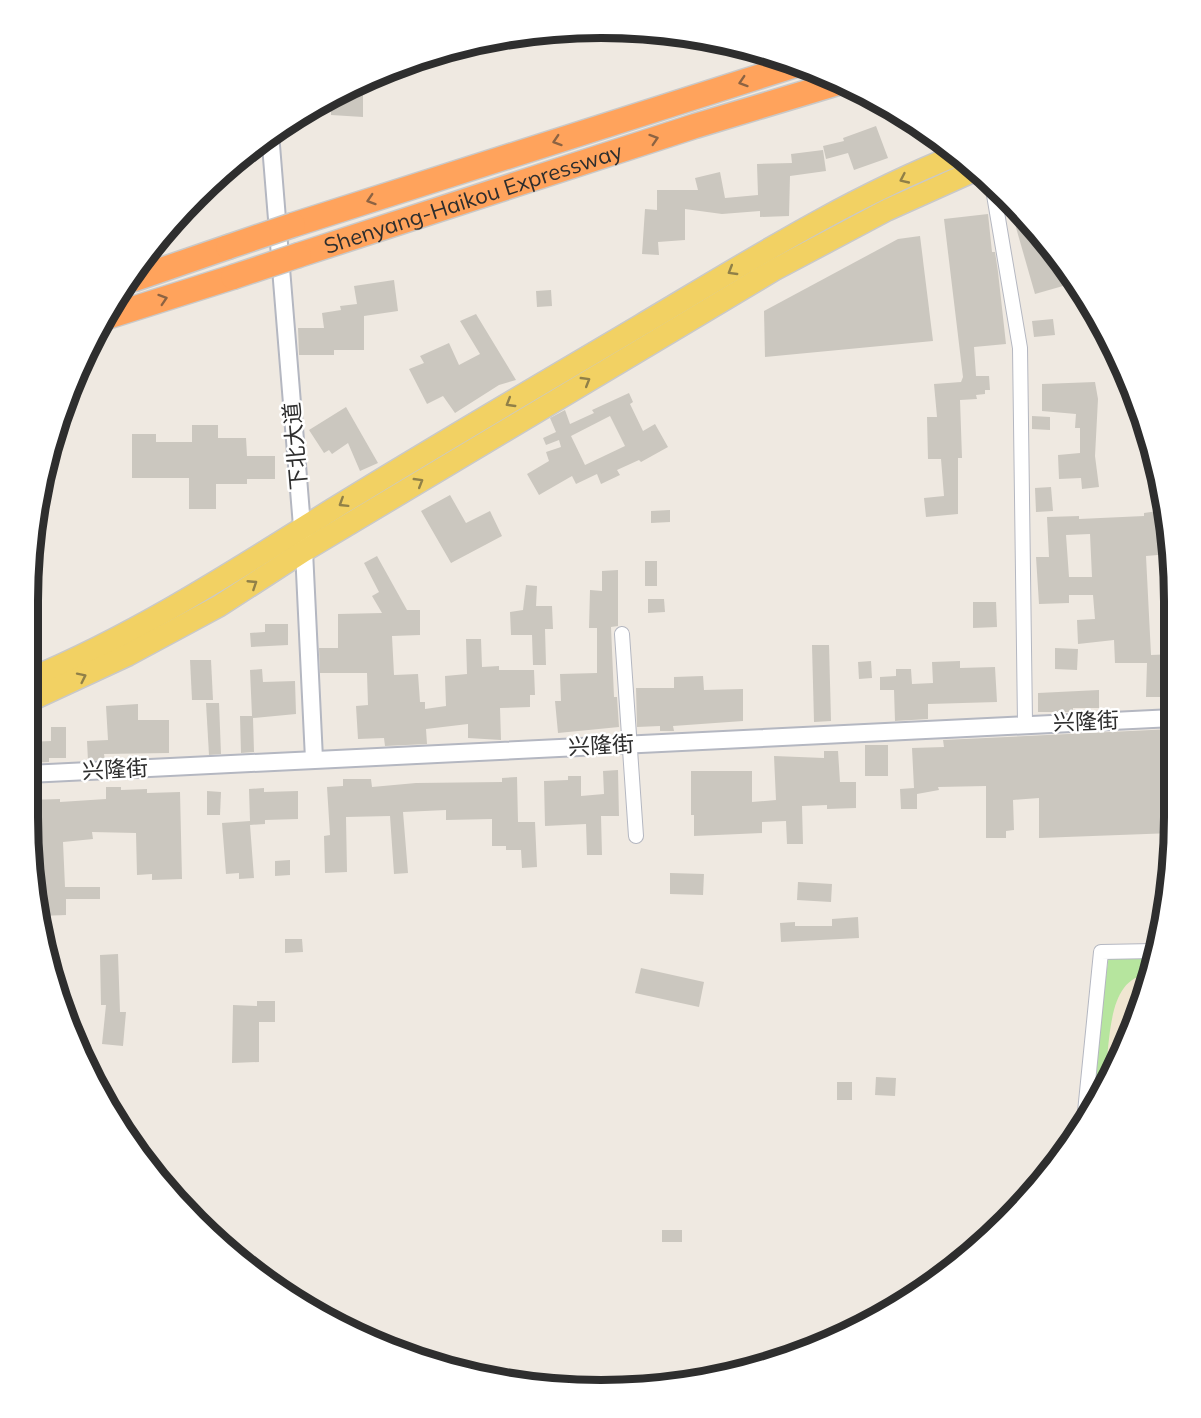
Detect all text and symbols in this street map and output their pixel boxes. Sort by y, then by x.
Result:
one-way arrow [738,75,749,87]
one-way arrow [552,134,563,146]
one-way arrow [648,134,659,147]
street label: Shenyang-Haikou Expressway [320,137,626,260]
one-way arrow [899,171,910,183]
one-way arrow [366,193,377,205]
one-way arrow [728,263,738,275]
one-way arrow [157,294,168,307]
one-way arrow [580,377,590,389]
one-way arrow [506,395,516,407]
street label: 下北大道 [277,401,313,491]
one-way arrow [413,477,423,489]
one-way arrow [339,496,349,508]
one-way arrow [247,579,257,591]
one-way arrow [76,673,87,685]
street label: 兴隆街 [1053,706,1119,736]
street label: 兴隆街 [567,729,635,761]
street label: 兴隆街 [81,753,149,785]

